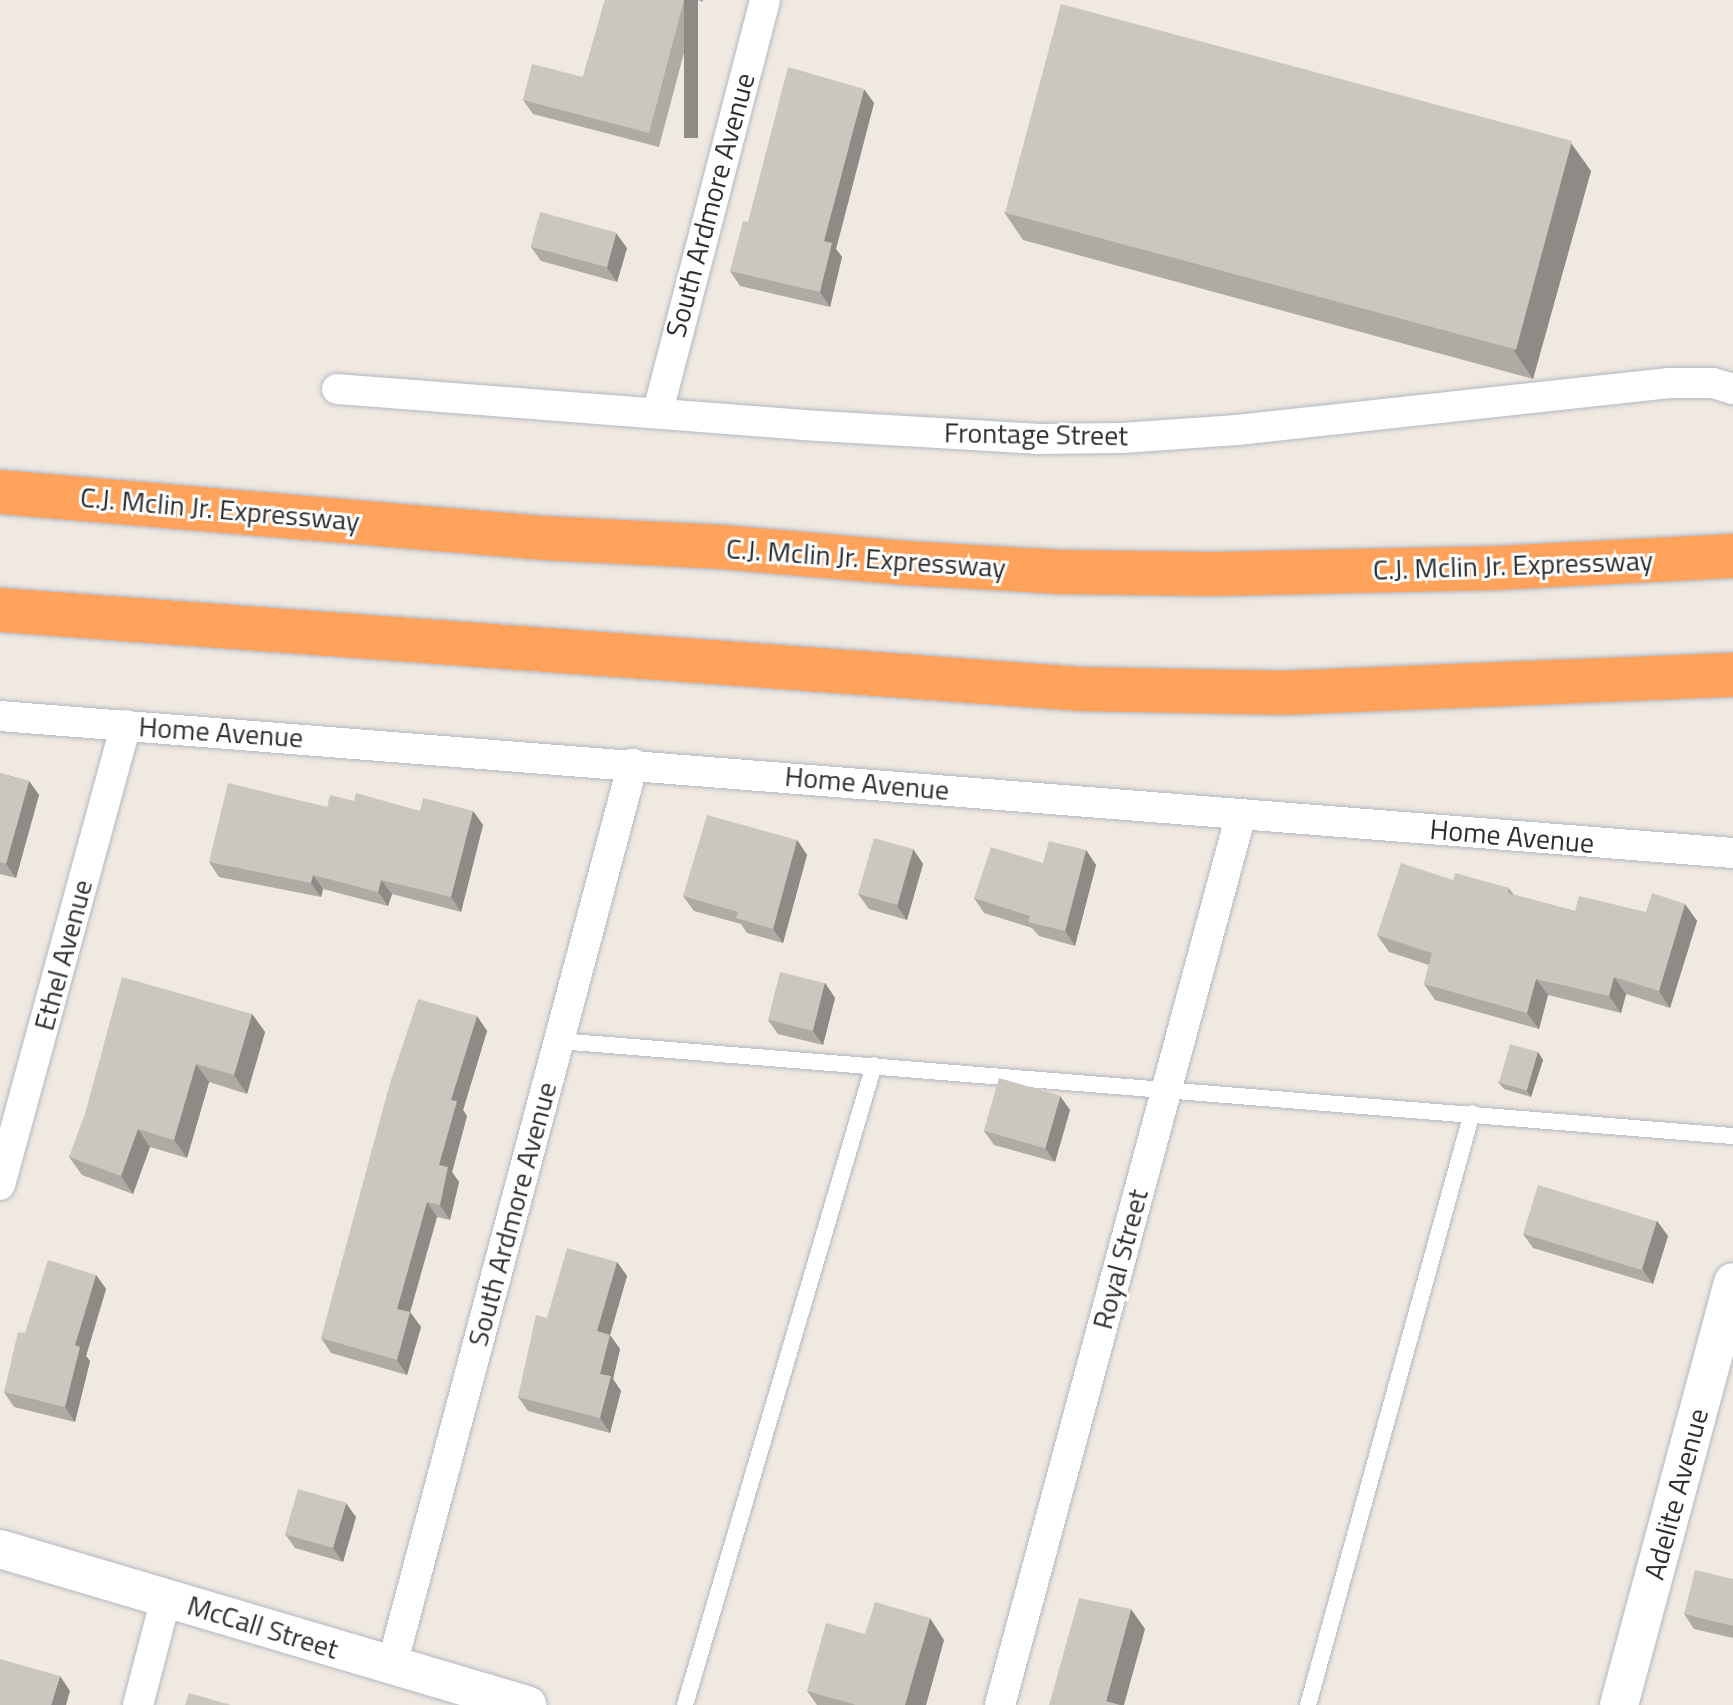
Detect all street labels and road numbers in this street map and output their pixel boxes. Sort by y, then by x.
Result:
street label: South Ardmore Avenue [659,69,761,341]
street label: Frontage Street [944,416,1128,452]
street label: C.J. Mclin Jr. Expressway [79,480,361,538]
street label: C.J. Mclin Jr. Expressway [725,531,1007,585]
street label: C.J. Mclin Jr. Expressway [1372,543,1654,587]
street label: Home Avenue [138,709,304,755]
street label: Home Avenue [783,759,951,807]
street label: Home Avenue [1428,812,1596,860]
street label: Ethel Avenue [27,876,99,1034]
street label: South Ardmore Avenue [461,1078,563,1350]
street label: Royal Street [1085,1185,1155,1333]
street label: Adelite Avenue [1637,1405,1715,1583]
street label: McCall Street [183,1588,343,1666]

